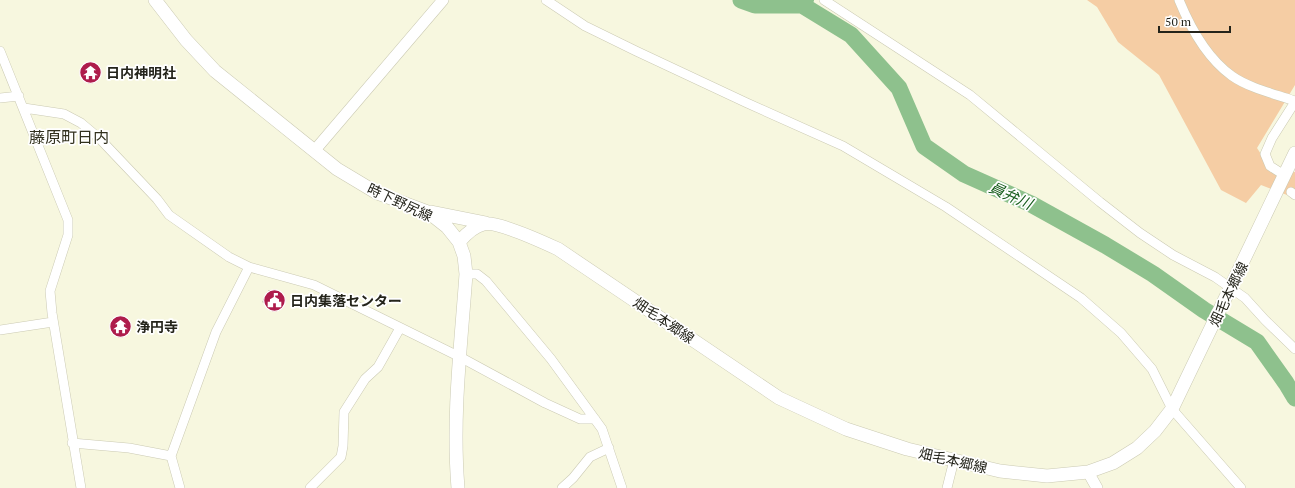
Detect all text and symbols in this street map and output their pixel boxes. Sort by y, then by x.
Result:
scale bar [1159,8,1230,34]
text: 50 m [1165,14,1192,29]
temple icon: 日内神明社 [77,59,103,85]
place label: 日内神明社 [106,63,176,82]
district label: 藤原町日内 [29,126,109,148]
water label: 員弁川 [986,177,1037,214]
street label: 時下野尻線 [364,179,436,225]
street label: 畑毛本郷線 [1204,258,1252,330]
public building icon: 日内集落センター [261,287,287,313]
place label: 日内集落センター [290,291,402,310]
street label: 畑毛本郷線 [630,293,698,347]
temple icon: 浄円寺 [108,313,134,339]
place label: 浄円寺 [136,317,178,336]
street label: 畑毛本郷線 [917,443,989,477]

